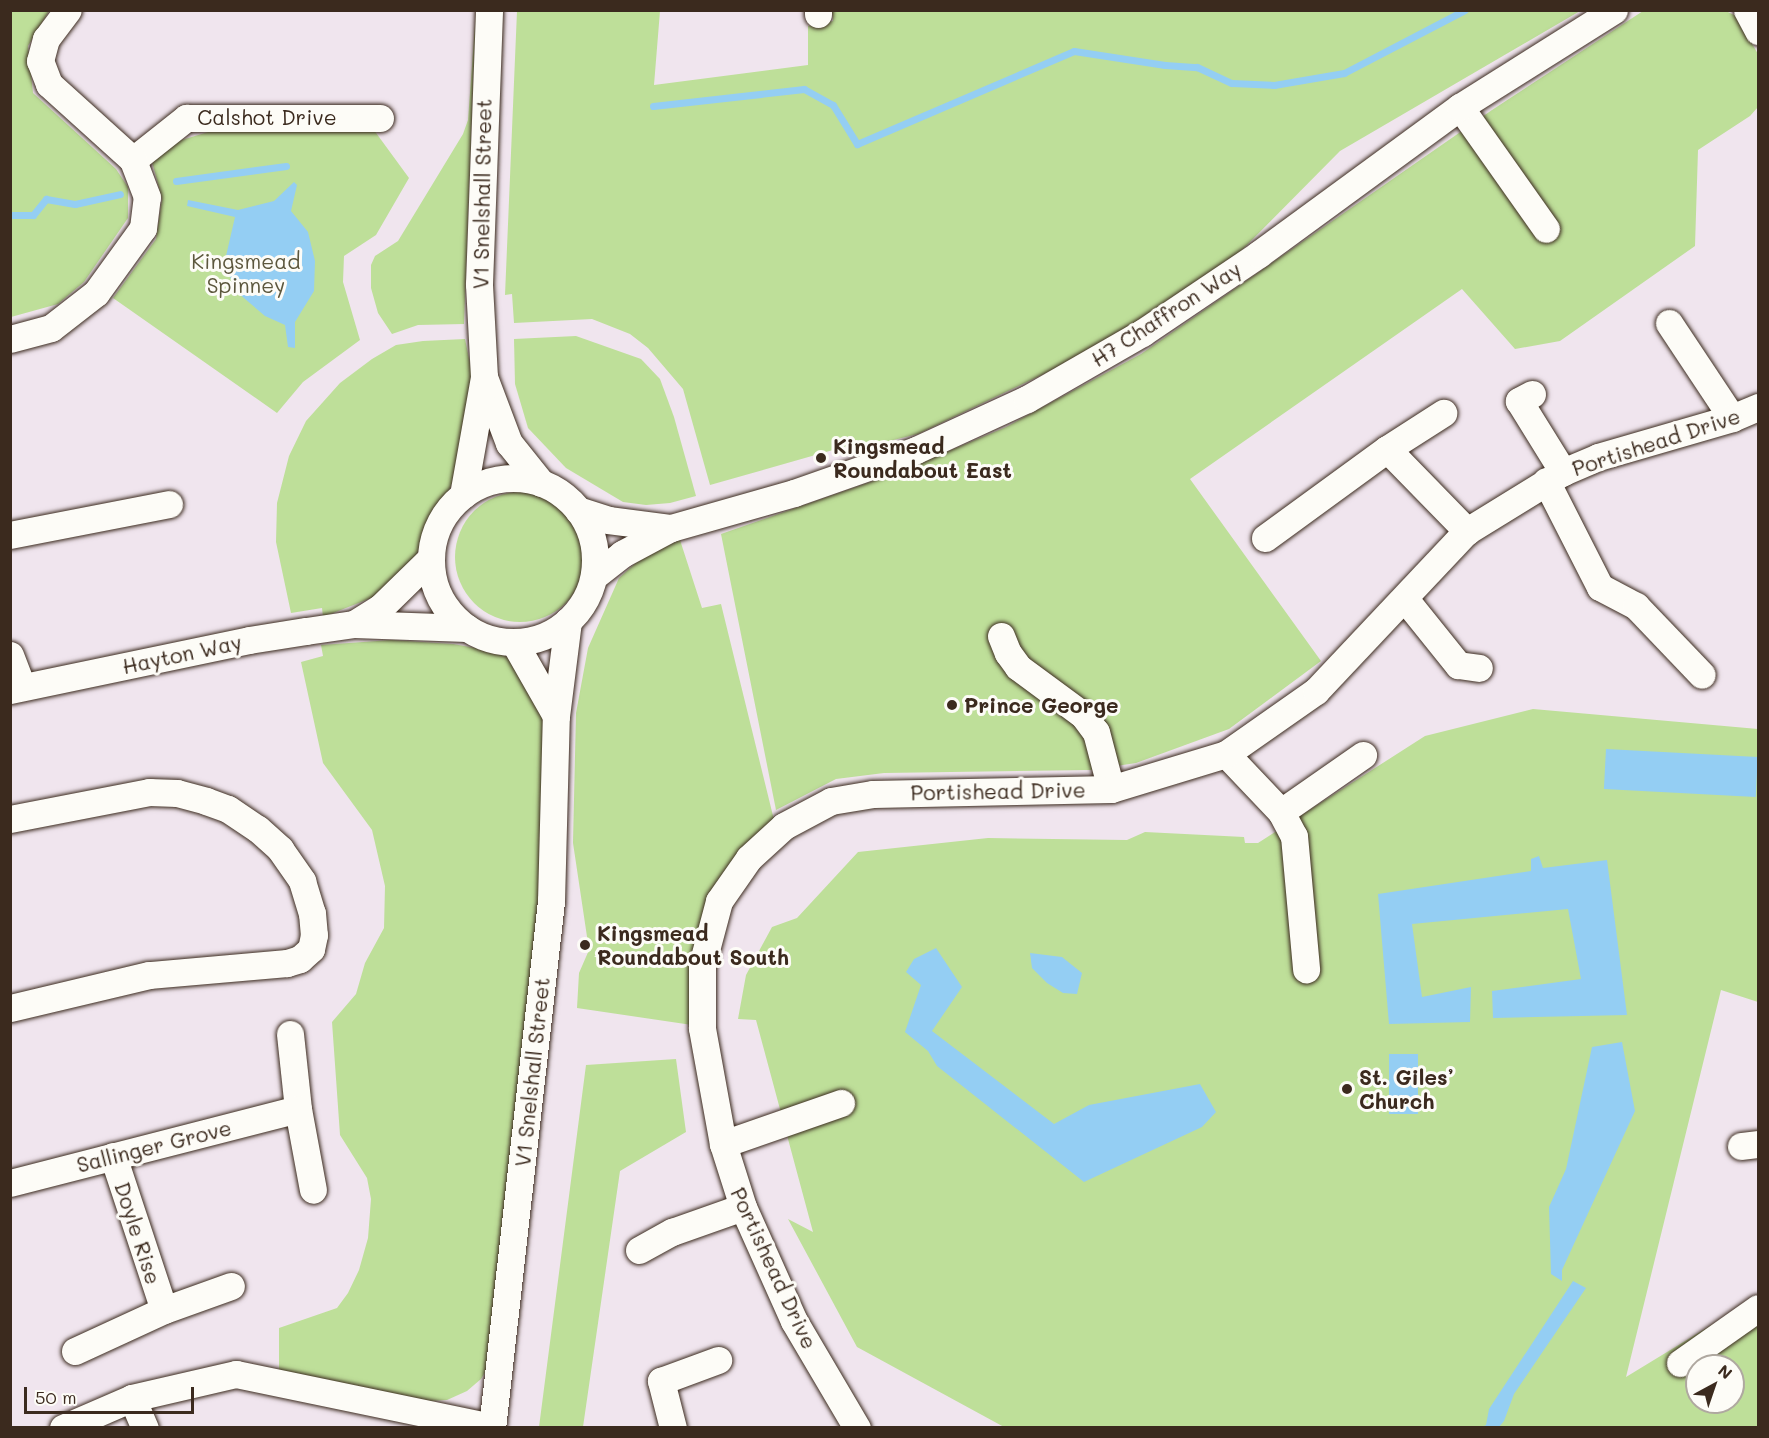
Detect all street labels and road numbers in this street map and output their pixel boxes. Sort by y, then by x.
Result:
street label: V1 Snelshall Street [468,99,496,289]
street label: Calshot Drive [197,104,337,130]
street label: H7 Chaffron Way [1086,256,1246,372]
street label: Portishead Drive [1569,403,1743,481]
street label: Hayton Way [120,629,244,679]
street label: Portishead Drive [910,777,1086,805]
street label: V1 Snelshall Street [510,976,554,1168]
street label: Sallinger Grove [74,1115,234,1177]
street label: Doyle Rise [110,1179,166,1287]
street label: Portishead Drive [726,1183,822,1353]

